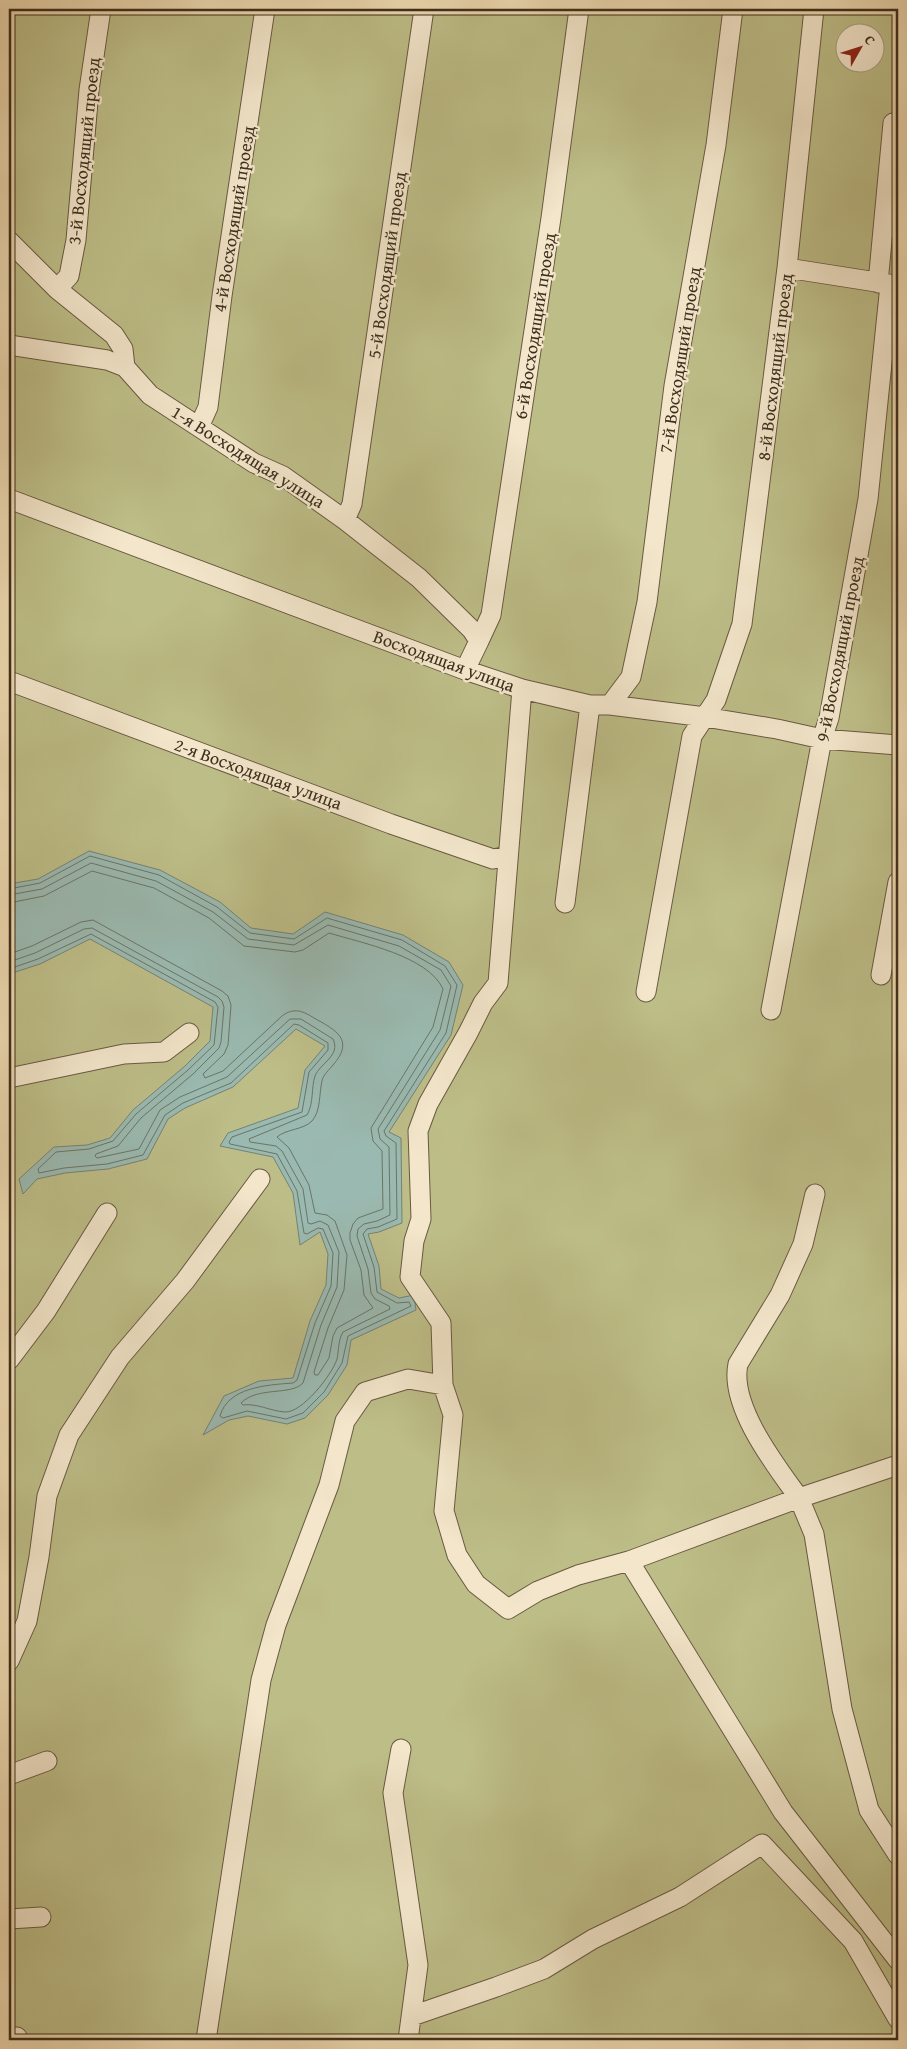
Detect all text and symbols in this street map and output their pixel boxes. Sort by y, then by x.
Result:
north arrow [834,22,884,72]
text: С [860,30,880,49]
street label: 3-й Восходящий проезд [60,56,107,246]
street label: 4-й Восходящий проезд [205,124,262,314]
street label: 5-й Восходящий проезд [360,170,413,360]
street label: 6-й Восходящий проезд [506,231,563,421]
street label: 7-й Восходящий проезд [651,265,708,455]
street label: 8-й Восходящий проезд [750,272,799,462]
street label: 1-я Восходящая улица [166,398,331,515]
street label: 9-й Восходящий проезд [808,554,871,744]
street label: Восходящая улица [370,622,519,699]
street label: 2-я Восходящая улица [171,731,346,817]

